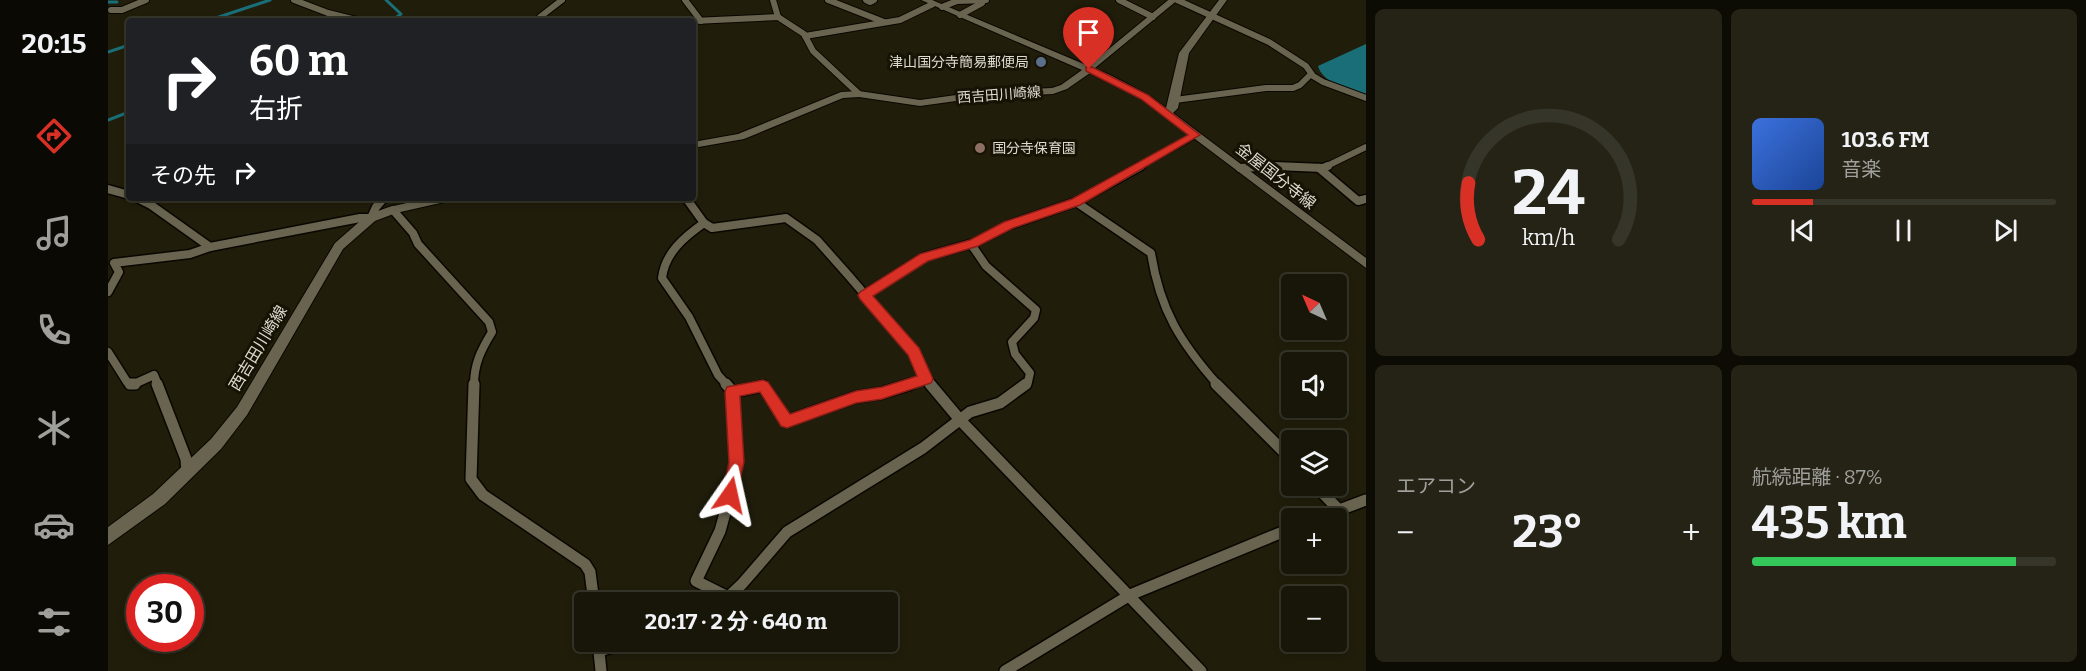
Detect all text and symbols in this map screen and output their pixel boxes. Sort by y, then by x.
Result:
pin [1063,7,1114,69]
icon: arrive [1072,16,1105,49]
text: 20:15 [21,28,87,60]
text: 60 m [249,36,348,86]
icon: right [150,42,228,120]
place label: 津山国分寺簡易郵便局 [889,54,1029,71]
marker: 津山国分寺簡易郵便局 [1034,55,1048,69]
street label: 西吉田川崎線 [957,84,1041,106]
text: 右折 [249,93,303,125]
icon: directions [33,115,75,157]
text: 103.6 FM [1842,126,1930,153]
street label: 金屋国分寺線 [1232,139,1320,213]
place label: 国分寺保育園 [992,140,1076,157]
marker: 国分寺保育園 [973,141,987,155]
icon: right [228,156,261,189]
text: 24 [1512,156,1585,231]
text: 音楽 [1842,157,1882,181]
text: その先 [150,162,216,189]
icon: music [33,212,75,254]
icon: previous [1786,214,1819,247]
icon: pause [1887,214,1920,247]
icon: next [1989,214,2022,247]
text: km/h [1522,225,1575,251]
north arrow [1281,274,1347,340]
map controls [1281,274,1347,652]
street label: 西吉田川崎線 [225,302,291,394]
icon: phone [33,309,75,351]
button: sound [1281,352,1347,418]
icon: climate [33,407,75,449]
button: layers [1281,430,1347,496]
position arrow [698,463,762,527]
text: 航続距離 · 87% [1752,465,1883,489]
text: エアコン [1396,474,1476,498]
text: 435 km [1752,496,1907,550]
icon: car [33,504,75,546]
text: 23° [1512,505,1583,559]
button: + [1281,508,1347,574]
text: − [1396,513,1414,553]
text: + [1682,513,1700,553]
speed limit sign: 30 [126,574,204,652]
button: − [1281,586,1347,652]
icon: filters [33,601,75,643]
text: 20:17 · 2 分 · 640 m [645,608,827,635]

